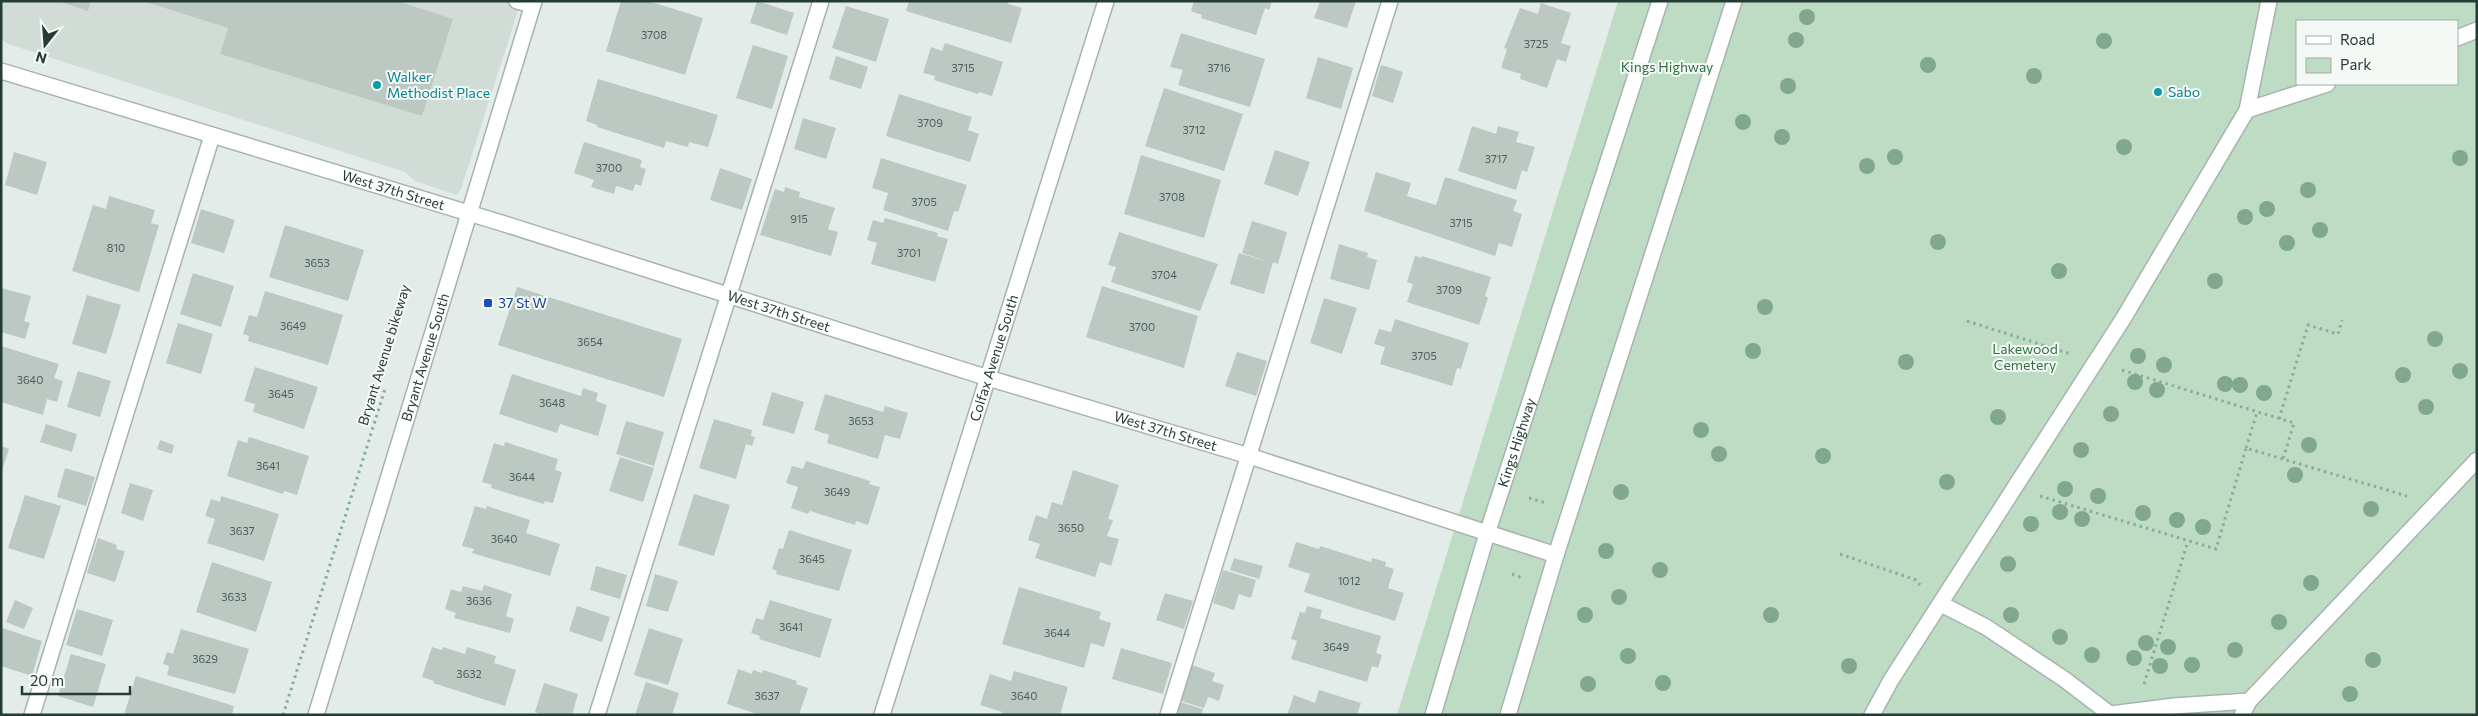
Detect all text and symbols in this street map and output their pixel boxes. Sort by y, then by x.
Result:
north arrow [20,20,70,70]
legend [2296,20,2458,85]
house number: 3708 [641,28,667,41]
text: Road [2340,30,2375,48]
house number: 3725 [1524,37,1548,50]
text: N [34,48,49,68]
text: Park [2340,55,2371,73]
park label: Kings Highway [1621,58,1713,75]
house number: 3715 [951,61,975,74]
house number: 3716 [1207,61,1231,74]
place label: Walker Methodist Place [387,68,490,101]
marker: Walker Methodist Place [371,79,383,91]
place label: Sabo [2168,83,2200,100]
marker: Sabo [2152,86,2164,98]
house number: 3709 [917,116,943,129]
house number: 3712 [1183,123,1205,136]
house number: 3717 [1485,152,1507,165]
house number: 3700 [596,161,622,174]
street label: West 37th Street [340,166,447,213]
house number: 3708 [1159,190,1185,203]
house number: 3705 [911,195,937,208]
house number: 915 [790,212,808,225]
house number: 3715 [1449,216,1473,229]
house number: 810 [107,241,125,254]
house number: 3701 [897,246,921,259]
house number: 3653 [304,256,330,269]
house number: 3704 [1151,268,1177,281]
street label: Bryant Avenue bikeway [354,282,413,427]
house number: 3709 [1436,283,1462,296]
street label: West 37th Street [725,286,833,335]
street label: Bryant Avenue South [397,291,452,423]
street label: Colfax Avenue South [966,292,1021,424]
place label: 37 St W [498,294,547,311]
marker: 37 St W [482,297,494,309]
house number: 3649 [280,319,306,332]
house number: 3700 [1129,320,1155,333]
house number: 3654 [577,335,603,348]
park label: Lakewood Cemetery [1992,340,2058,373]
house number: 3705 [1411,349,1437,362]
house number: 3640 [17,373,43,386]
house number: 3645 [268,387,294,400]
house number: 3648 [539,396,565,409]
street label: Kings Highway [1494,396,1539,489]
street label: West 37th Street [1112,407,1220,454]
house number: 3653 [848,414,874,427]
house number: 3641 [256,459,280,472]
house number: 3644 [509,470,535,483]
house number: 3649 [824,485,850,498]
house number: 3650 [1058,521,1084,534]
house number: 3637 [230,524,255,537]
house number: 3640 [491,532,517,545]
house number: 3645 [799,552,825,565]
house number: 1012 [1338,574,1360,587]
house number: 3633 [221,590,247,603]
house number: 3636 [466,594,492,607]
house number: 3641 [779,620,803,633]
house number: 3644 [1044,626,1070,639]
house number: 3649 [1323,640,1349,653]
house number: 3629 [192,652,218,665]
scale bar [22,664,130,696]
house number: 3632 [456,667,482,680]
text: 20 m [30,671,64,689]
house number: 3637 [755,689,780,702]
house number: 3640 [1011,689,1037,702]

